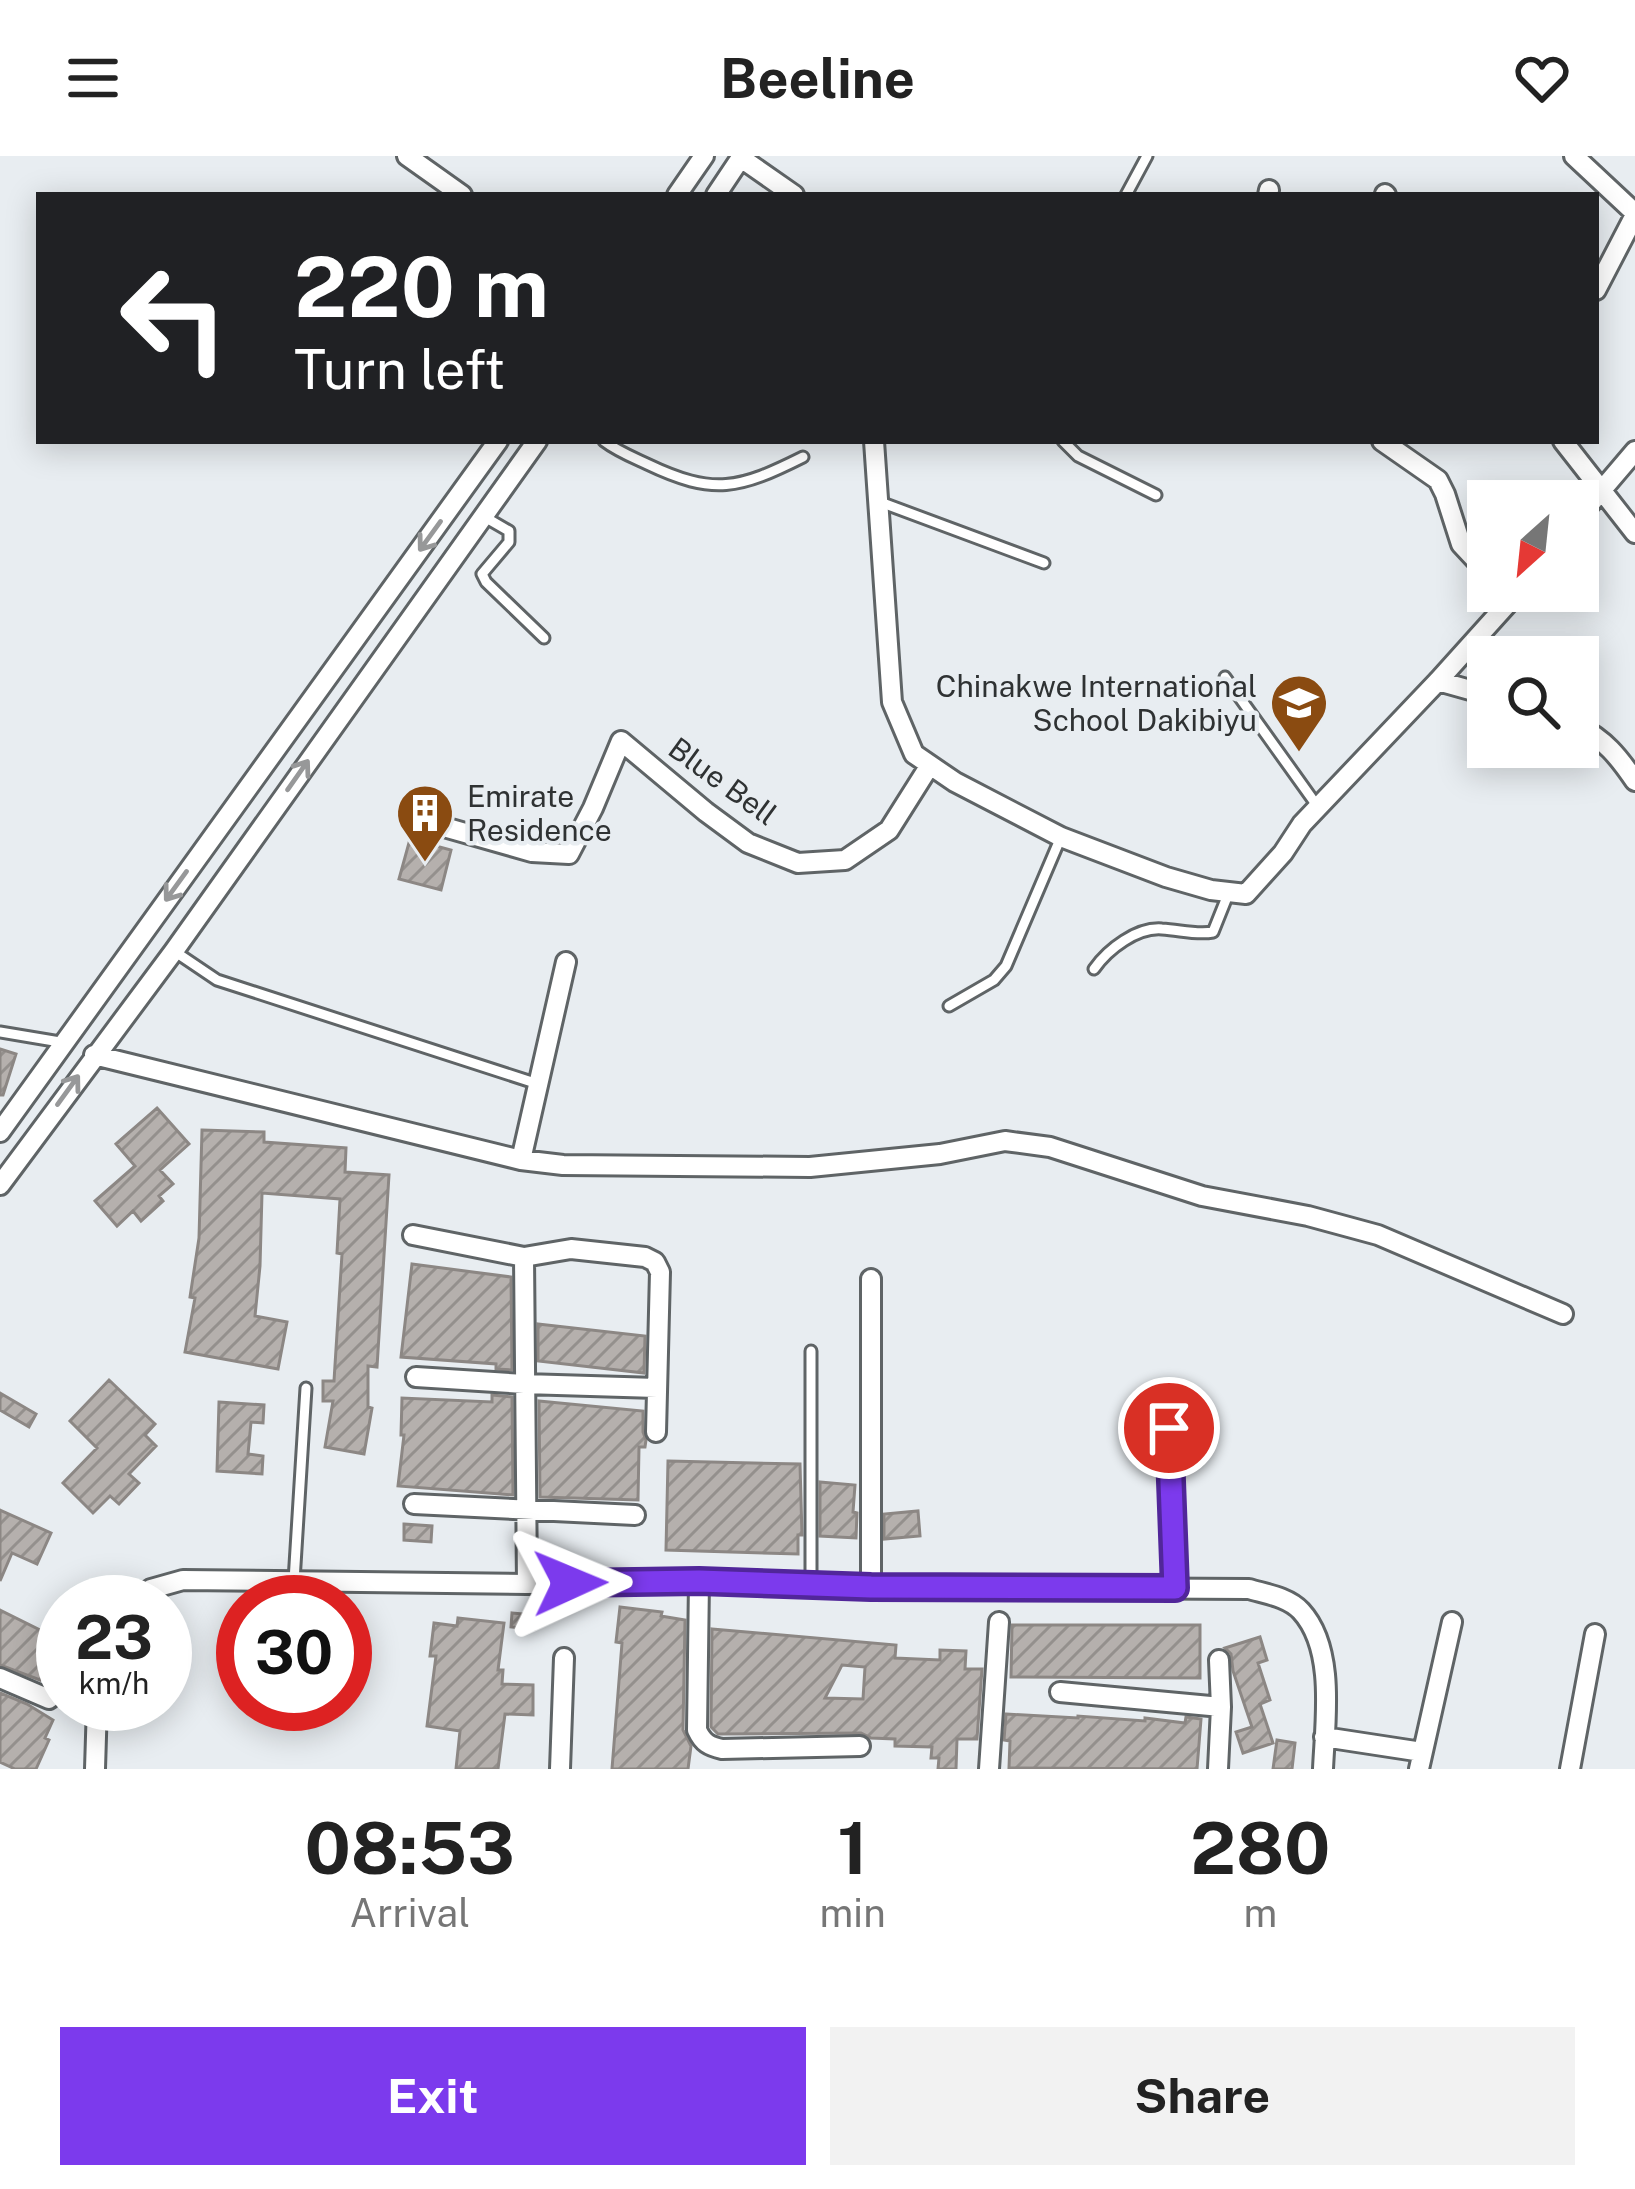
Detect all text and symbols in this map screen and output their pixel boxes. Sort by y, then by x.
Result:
icon: menu [60,45,126,111]
icon: heart [1509,45,1575,111]
text: Beeline [720,47,915,110]
text: 220 m [294,237,549,336]
icon: left [96,240,252,396]
text: Turn left [294,338,505,401]
north arrow [1467,480,1599,612]
map controls [1467,480,1599,768]
one-way arrow [417,519,443,552]
button: search [1467,636,1599,768]
place label: Chinakwe International School Dakibiyu [936,668,1257,738]
school or university icon: Chinakwe International School Dakibiyu [1268,672,1330,754]
street label: Blue Bell [662,730,784,832]
one-way arrow [285,759,310,793]
place label: Emirate Residence [467,778,612,848]
building icon: Emirate Residence [394,782,456,864]
one-way arrow [164,869,190,902]
one-way arrow [56,1075,81,1108]
pin [1118,1377,1220,1479]
icon: arrive [1136,1395,1202,1461]
position arrow [507,1520,633,1646]
speed limit sign: 30 [216,1575,372,1731]
text: 23 [75,1602,153,1673]
text: km/h [79,1665,149,1701]
text: 08:53 [305,1806,515,1890]
text: 1 [837,1806,868,1890]
text: 280 [1190,1806,1330,1890]
text: Arrival [350,1890,470,1936]
text: min [819,1890,886,1936]
text: m [1243,1890,1277,1936]
button: Exit [60,2027,806,2165]
button: Share [830,2027,1575,2165]

